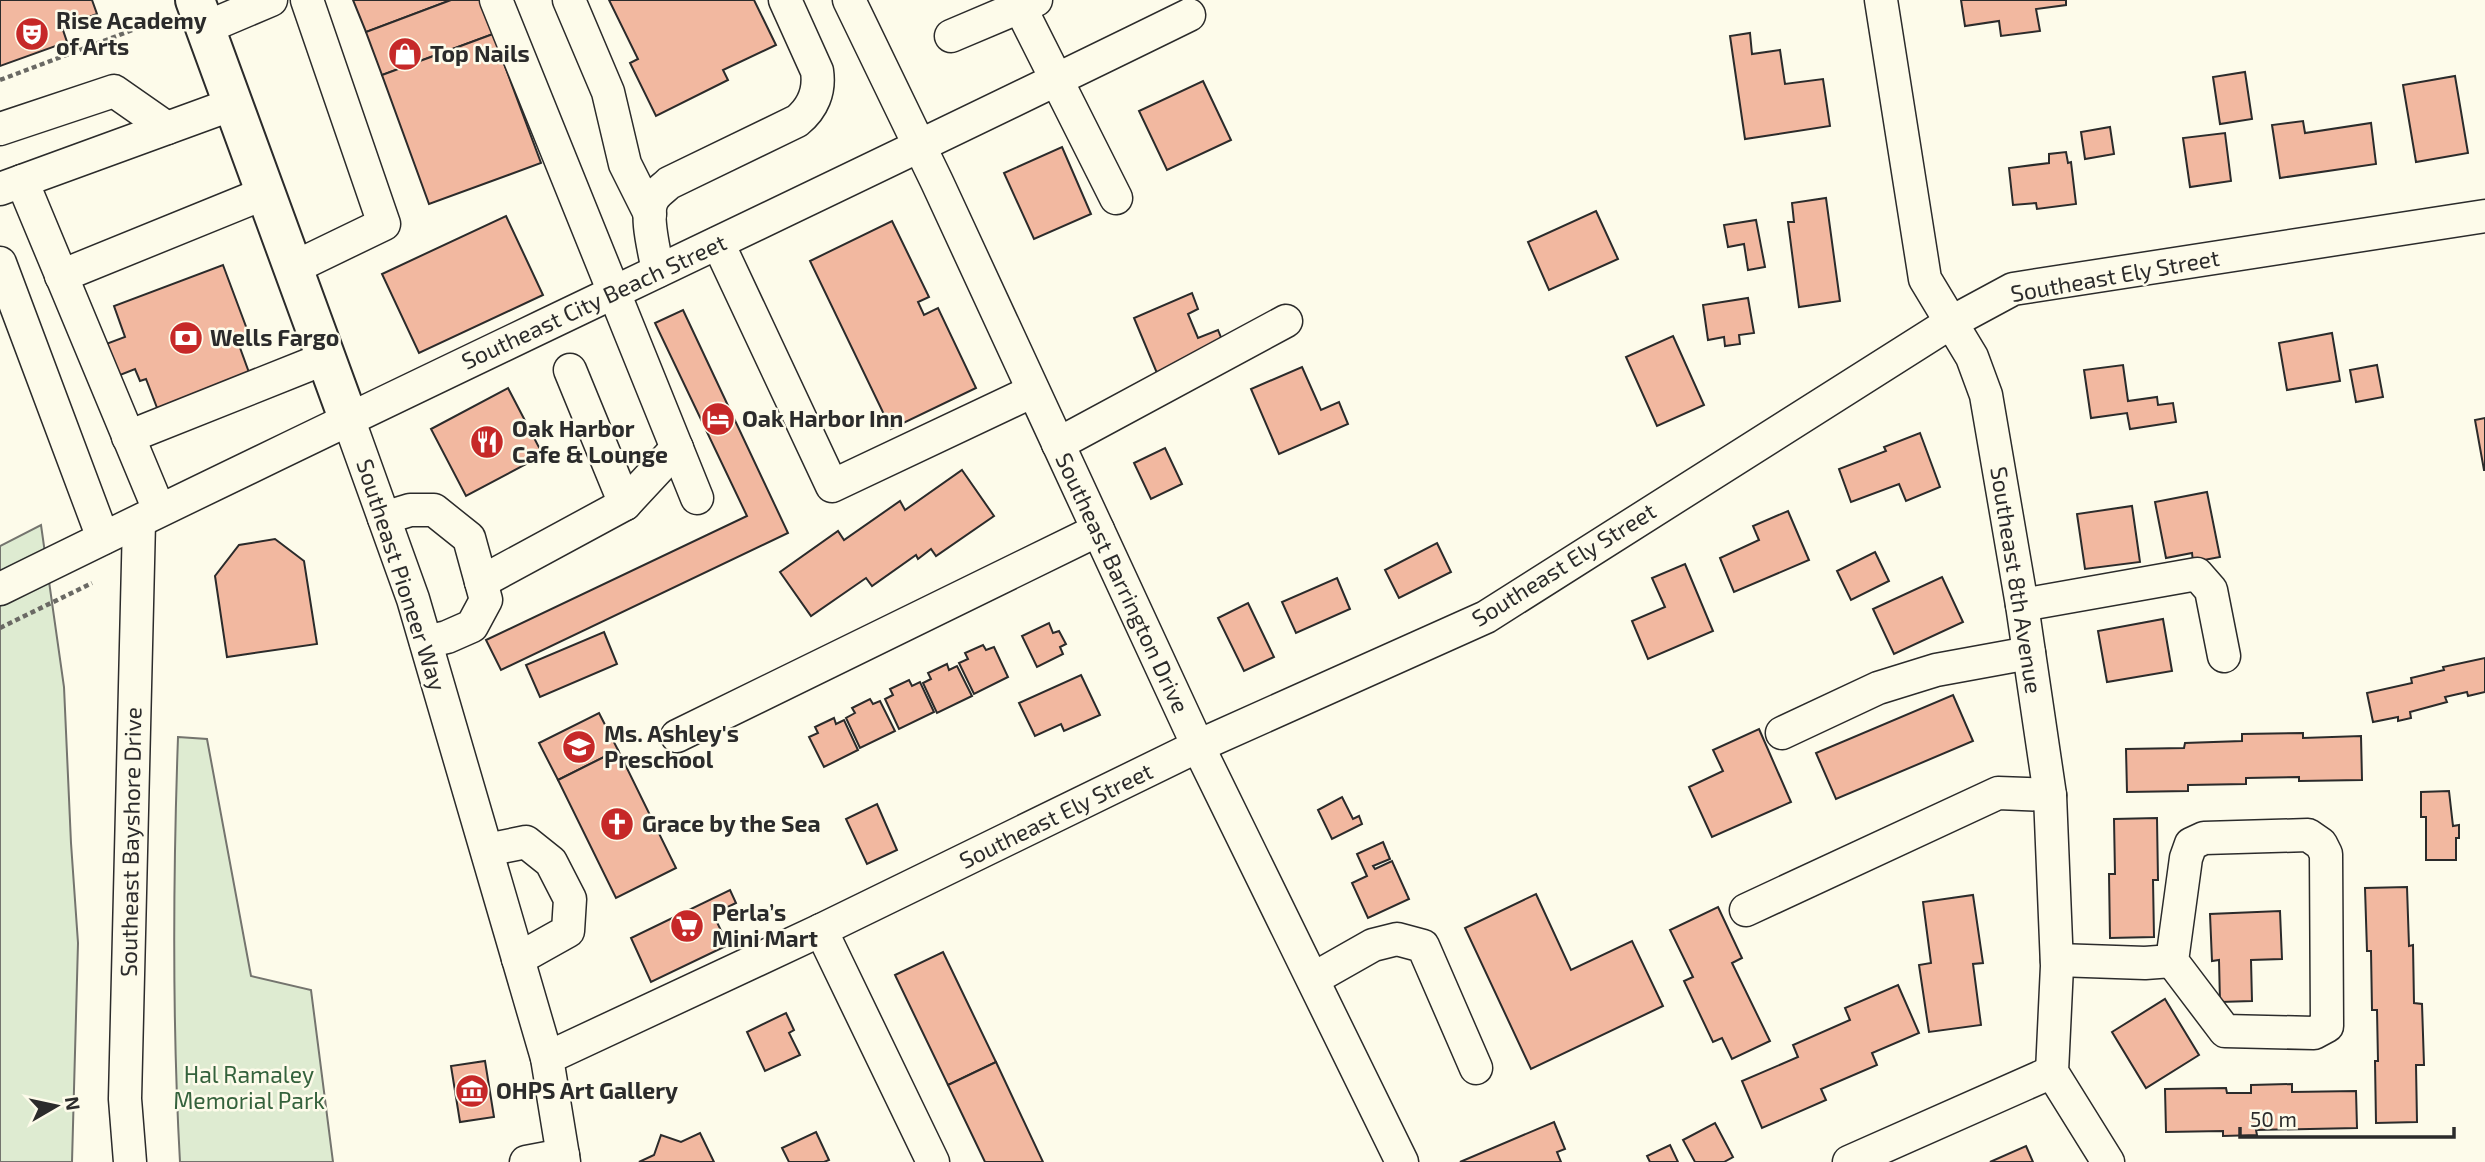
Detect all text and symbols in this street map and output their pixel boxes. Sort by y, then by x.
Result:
place label: Rise Academy of Arts [56,6,207,60]
theatre icon: Rise Academy of Arts [13,15,51,53]
shop icon: Top Nails [386,35,424,73]
place label: Top Nails [430,39,530,67]
street label: Southeast City Beach Street [457,227,731,375]
street label: Southeast Ely Street [2008,243,2222,307]
bank icon: Wells Fargo [167,319,205,357]
place label: Wells Fargo [210,323,339,351]
hotel icon: Oak Harbor Inn [699,400,737,438]
place label: Oak Harbor Inn [742,404,903,432]
place label: Oak Harbor Cafe & Lounge [512,414,668,468]
restaurant icon: Oak Harbor Cafe & Lounge [468,423,506,461]
street label: Southeast Barrington Drive [1050,448,1196,717]
street label: Southeast Pioneer Way [351,455,453,694]
street label: Southeast 8th Avenue [1985,464,2049,695]
street label: Southeast Ely Street [1466,496,1661,632]
street label: Southeast Bayshore Drive [114,707,146,977]
place label: Ms. Ashley's Preschool [604,719,739,773]
school or university icon: Ms. Ashley's Preschool [560,728,598,766]
street label: Southeast Ely Street [954,756,1157,874]
church icon: Grace by the Sea [598,805,636,843]
place label: Grace by the Sea [642,809,821,837]
place label: Perla’s Mini Mart [712,898,818,952]
supermarket icon: Perla’s Mini Mart [668,907,706,945]
park label: Hal Ramaley Memorial Park [173,1060,325,1114]
north arrow [21,1071,91,1141]
museum icon: OHPS Art Gallery [453,1072,491,1110]
place label: OHPS Art Gallery [496,1076,678,1104]
text: N [61,1095,86,1112]
scale bar [2240,1096,2454,1140]
text: 50 m [2250,1106,2297,1131]

